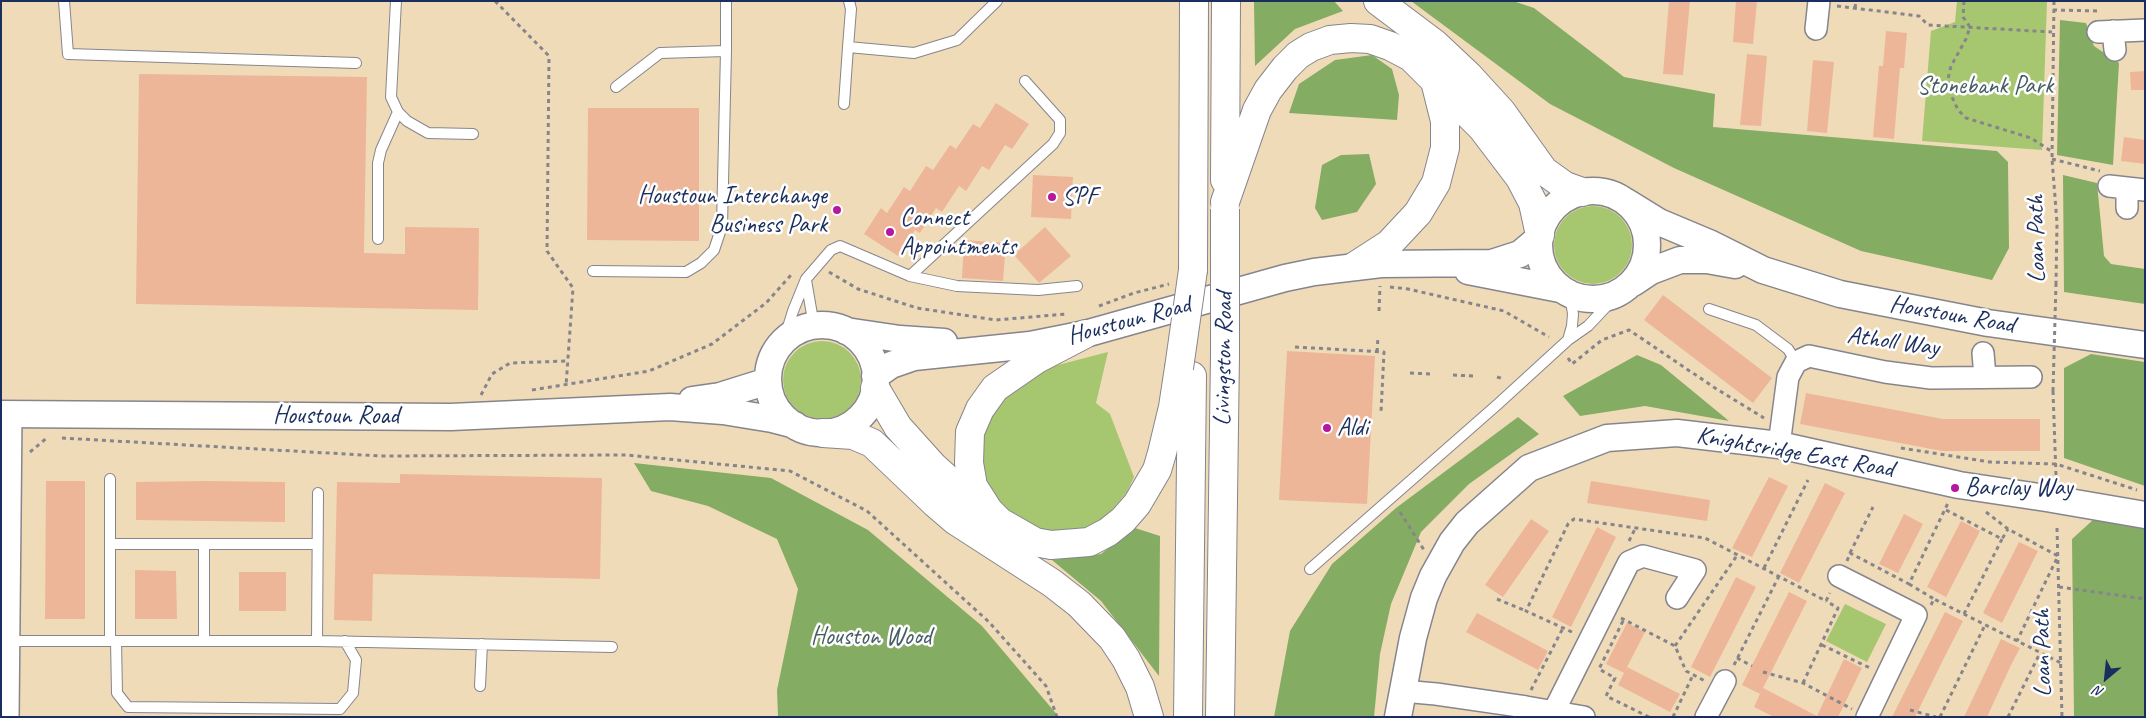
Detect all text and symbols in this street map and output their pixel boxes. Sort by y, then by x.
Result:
park label: Stonebank Park [1917,71,2053,101]
place label: Houstoun Interchange Business Park [638,181,827,240]
place label: SPF [1062,182,1097,212]
marker: SPF [1046,191,1058,203]
street label: Loan Path [2021,195,2053,283]
place label: Connect Appointments [900,203,1016,262]
marker: Houstoun Interchange Business Park [831,204,843,216]
marker: Connect Appointments [884,226,896,238]
street label: Houstoun Road [1887,289,2017,341]
street label: Houstoun Road [1064,290,1194,352]
street label: Livingston Road [1208,292,1240,426]
street label: Atholl Way [1845,321,1941,363]
street label: Houstoun Road [273,401,399,431]
place label: Aldi [1337,413,1368,443]
street label: Knightsridge East Road [1694,421,1896,485]
marker: Aldi [1321,422,1333,434]
place label: Barclay Way [1965,473,2072,503]
marker: Barclay Way [1949,482,1961,494]
street label: Loan Path [2027,609,2059,697]
park label: Houston Wood [811,622,931,652]
north arrow [2081,653,2131,703]
text: N [2091,682,2107,701]

